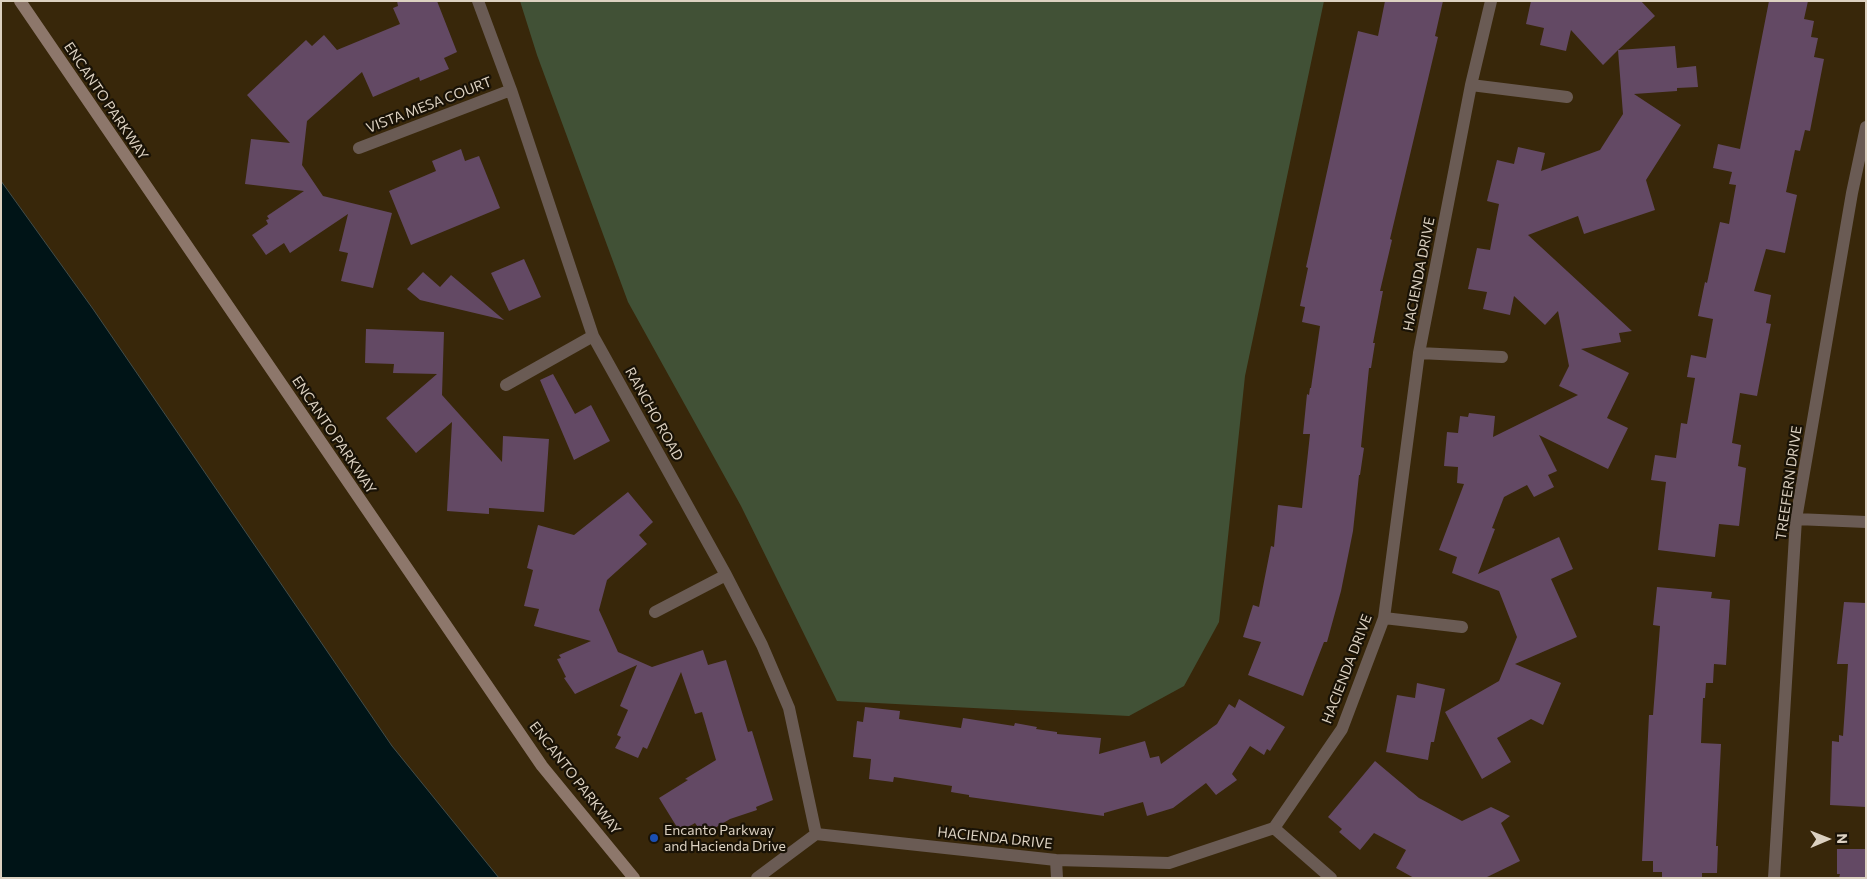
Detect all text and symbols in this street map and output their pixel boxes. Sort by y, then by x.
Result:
street label: ENCANTO PARKWAY [60,39,152,163]
street label: VISTA MESA COURT [364,73,494,137]
street label: HACIENDA DRIVE [1400,216,1438,332]
street label: RANCHO ROAD [621,364,687,464]
street label: ENCANTO PARKWAY [288,373,380,497]
street label: TREEFERN DRIVE [1773,425,1805,541]
street label: HACIENDA DRIVE [1318,612,1376,726]
street label: ENCANTO PARKWAY [526,718,624,838]
north arrow [1802,814,1852,864]
place label: Encanto Parkway and Hacienda Drive [664,822,786,854]
street label: HACIENDA DRIVE [937,824,1053,852]
marker: Encanto Parkway and Hacienda Drive [648,832,660,844]
text: N [1834,833,1851,844]

